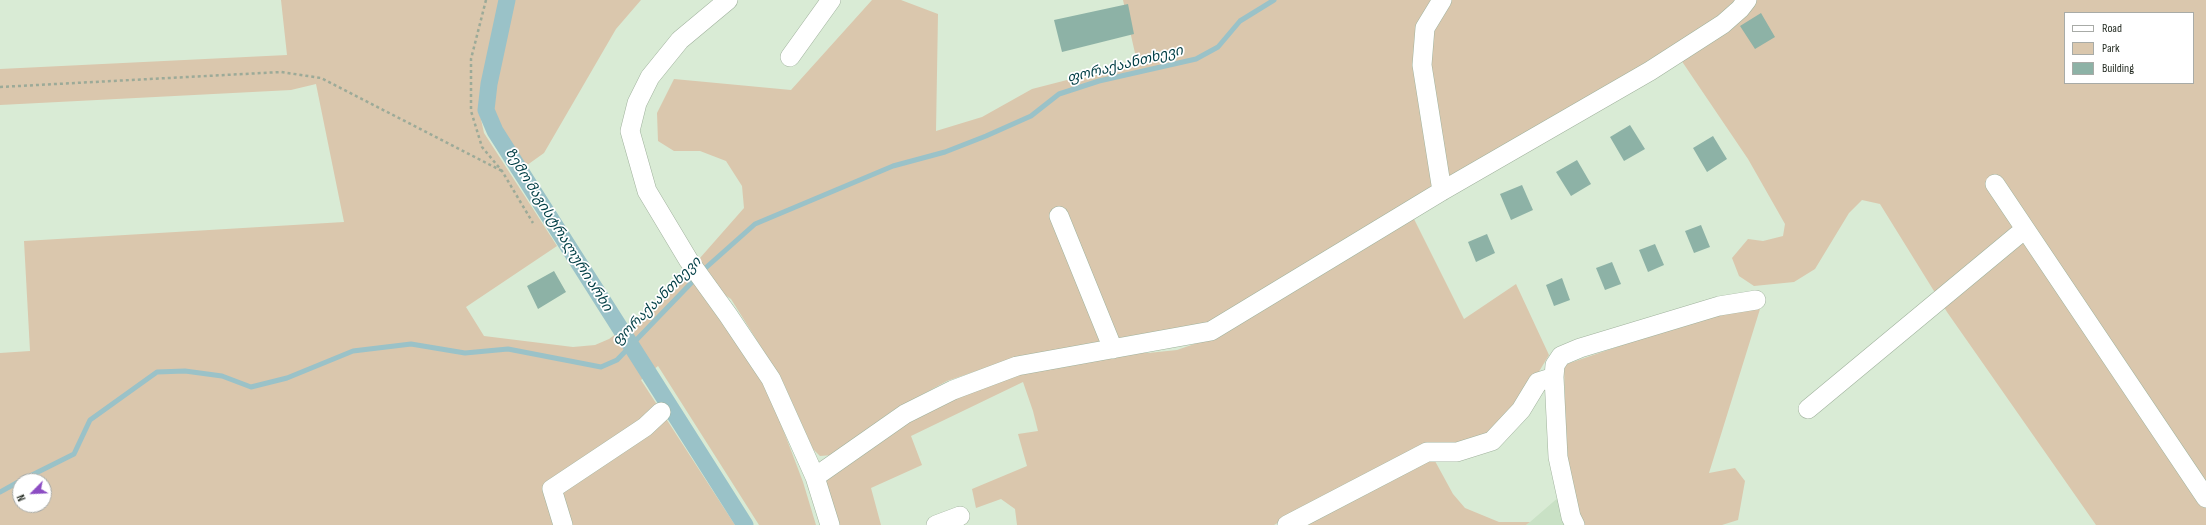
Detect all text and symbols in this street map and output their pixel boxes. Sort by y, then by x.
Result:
legend [2064,12,2194,84]
text: Road [2102,21,2122,36]
text: Park [2102,41,2120,56]
water label: ფორაქაანთხევი [1065,42,1185,88]
text: Building [2102,61,2134,76]
water label: ზემო მაგისტრალური არხი [501,145,615,315]
water label: ფორაქაანთხევი [609,254,705,350]
north arrow [12,473,52,513]
text: N [14,492,29,503]

